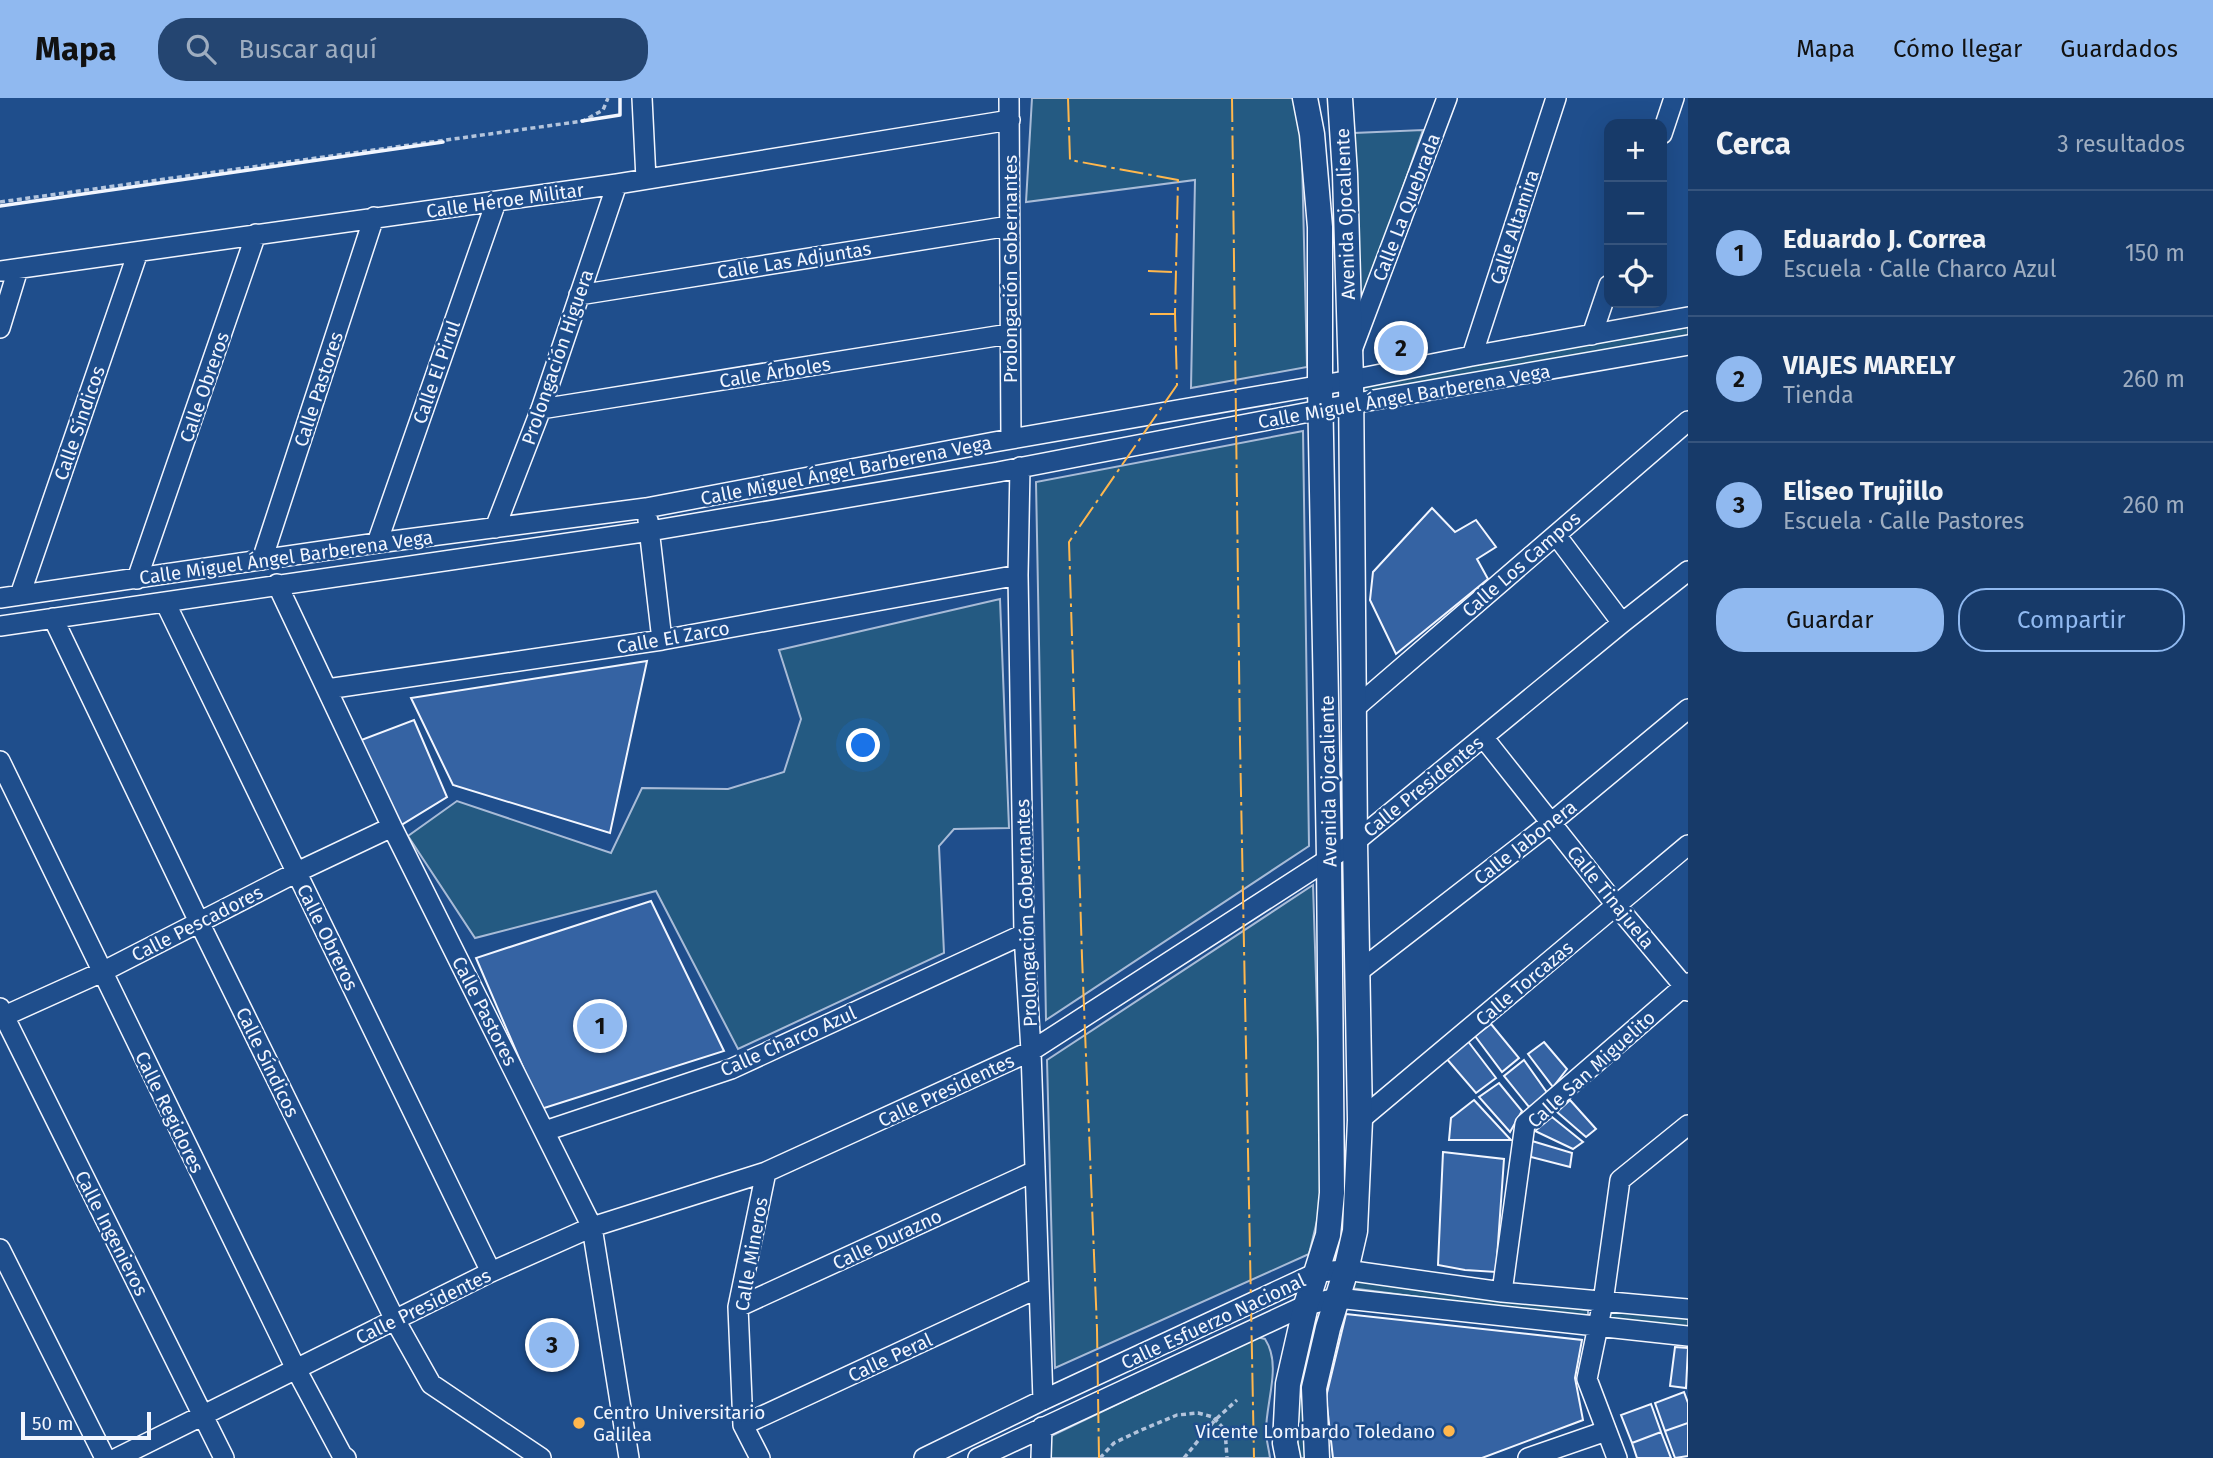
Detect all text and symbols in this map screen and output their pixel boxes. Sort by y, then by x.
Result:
search box [158,18,648,81]
text: Mapa [35,29,116,69]
icon: search [182,30,220,68]
text: Buscar aquí [238,34,377,65]
text: Mapa [1796,35,1855,63]
text: Cómo llegar [1893,35,2022,63]
text: Guardados [2060,35,2178,63]
map controls [1604,119,1667,308]
button: + [1604,119,1667,182]
text: Cerca [1716,126,1791,162]
street label: Avenida Ojocaliente [1331,128,1360,300]
street label: Calle La Quebrada [1368,130,1445,284]
text: 3 resultados [2057,130,2185,158]
street label: Prolongación Gobernantes [999,155,1022,383]
street label: Calle Altamira [1485,167,1544,287]
street label: Calle Héroe Militar [425,178,586,223]
button: − [1604,182,1667,245]
text: Eduardo J. Correa [1783,224,1986,255]
street label: Calle Las Adjuntas [715,237,873,284]
text: 1 [1734,239,1744,267]
text: 150 m [2125,239,2185,267]
button: locate [1604,245,1667,308]
text: Escuela · Calle Charco Azul [1783,255,2056,283]
street label: Prolongación Higuera [517,266,598,448]
street label: Calle El Pirul [408,317,465,427]
pin: 2 [1378,322,1424,374]
street label: Calle Obreros [175,329,234,445]
street label: Calle Pastores [289,329,348,450]
text: VIAJES MARELY [1783,350,1955,381]
street label: Calle Árboles [718,352,832,393]
street label: Calle Miguel Ángel Barberena Vega [1256,359,1552,434]
street label: Calle Síndicos [49,363,110,483]
text: 2 [1733,365,1745,393]
text: 260 m [2123,365,2185,393]
text: Tienda [1783,381,1854,409]
street label: Calle Miguel Ángel Barberena Vega [699,431,994,510]
text: Eliseo Trujillo [1783,476,1943,507]
text: 3 [1733,491,1745,519]
text: 260 m [2123,491,2185,519]
street label: Calle Los Campos [1457,507,1585,622]
text: Escuela · Calle Pastores [1783,507,2024,535]
street label: Calle Miguel Ángel Barberena Vega [138,525,434,589]
button: Guardar [1716,588,1944,652]
button: Compartir [1958,588,2185,652]
street label: Calle El Zarco [615,616,731,659]
street label: Avenida Ojocaliente [1316,695,1341,867]
your location [846,728,880,762]
street label: Calle Presidentes [1359,731,1488,842]
street label: Calle Jabonera [1469,795,1581,890]
street label: Prolongación Gobernantes [1011,798,1042,1027]
street label: Calle Tinajuela [1562,841,1659,954]
street label: Calle Pescadores [128,880,267,966]
street label: Calle Obreros [292,880,363,994]
street label: Calle Torcazas [1471,936,1578,1031]
street label: Calle Pastores [447,953,522,1070]
pin: 1 [577,1000,623,1052]
street label: Calle Charco Azul [717,1001,860,1082]
street label: Calle Síndicos [231,1004,304,1121]
street label: Calle San Miguelito [1523,1006,1660,1133]
street label: Calle Regidores [130,1048,209,1177]
street label: Calle Presidentes [874,1049,1018,1132]
street label: Calle Ingenieros [70,1167,153,1300]
street label: Calle Mineros [730,1195,773,1313]
street label: Calle Durazno [829,1204,945,1275]
street label: Calle Presidentes [352,1264,495,1349]
street label: Calle Esfuerzo Nacional [1117,1268,1309,1374]
pin: 3 [529,1319,575,1371]
street label: Calle Peral [844,1328,936,1387]
place label: Centro Universitario Galilea [593,1401,765,1446]
scale bar [21,1409,150,1441]
text: 50 m [32,1412,73,1435]
marker: Centro Universitario Galilea [571,1415,587,1431]
place label: Vicente Lombardo Toledano [1195,1420,1435,1443]
marker: Vicente Lombardo Toledano [1441,1423,1457,1439]

